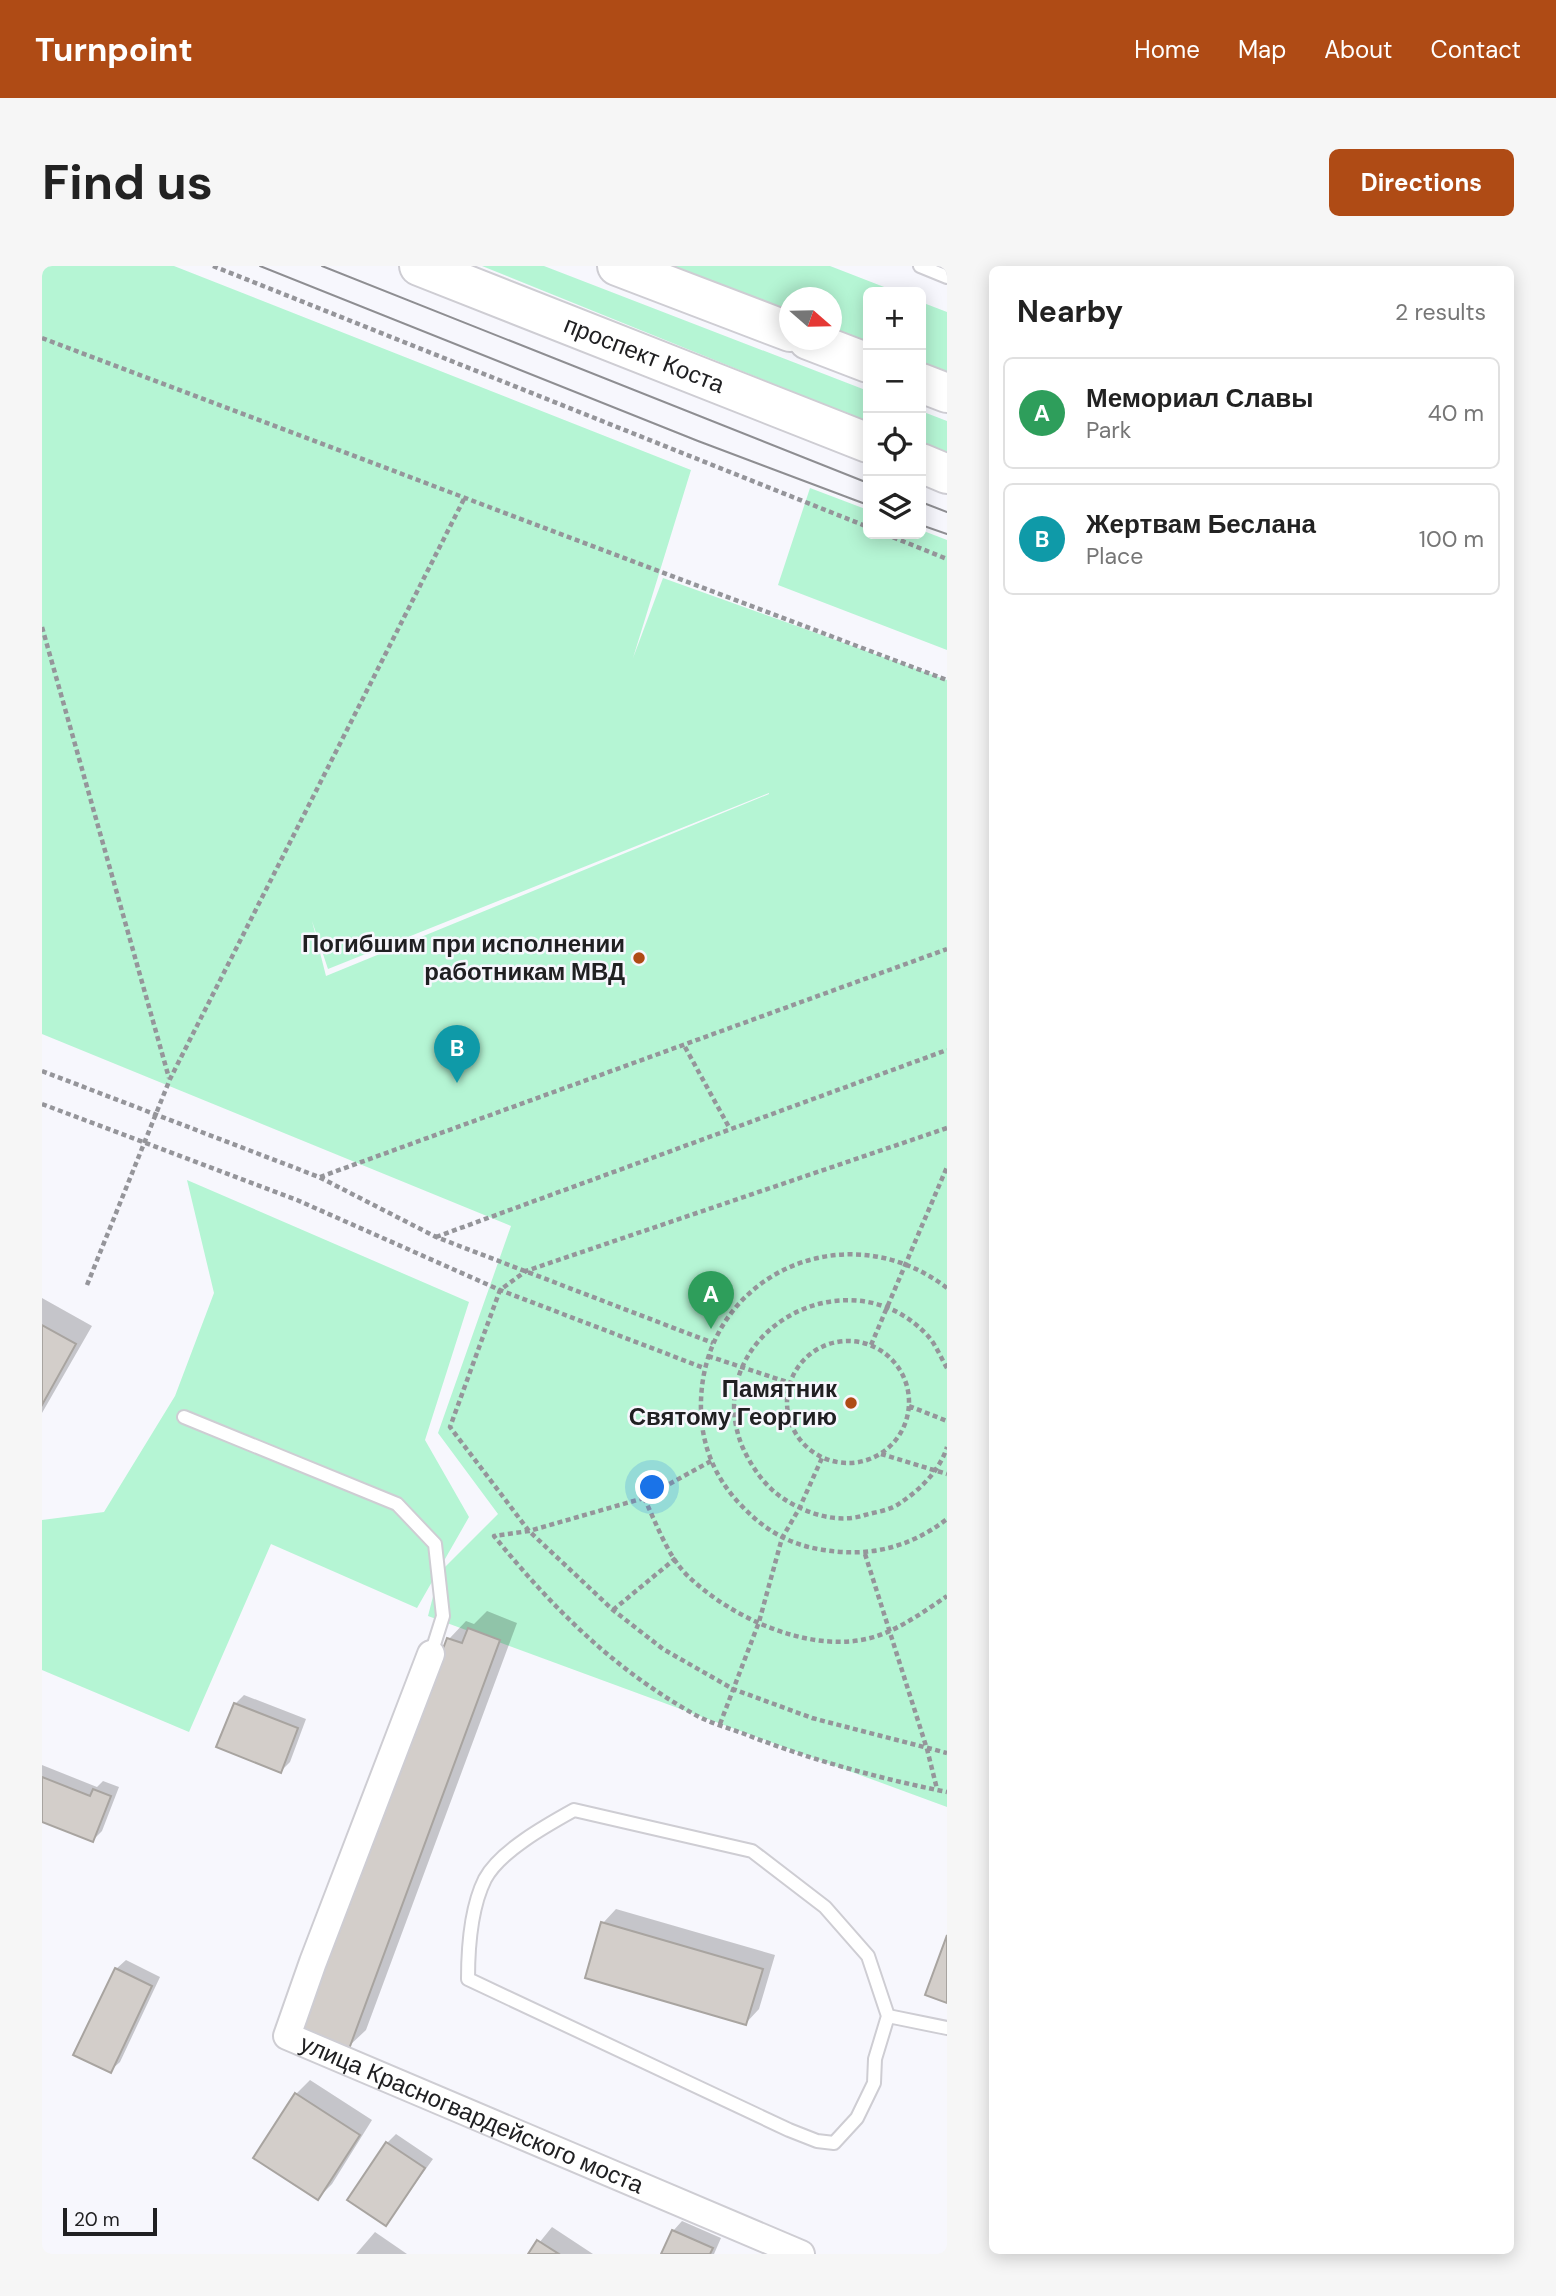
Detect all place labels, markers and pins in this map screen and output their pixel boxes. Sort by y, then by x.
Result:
place label: Погибшим при исполнении работникам МВД [302,928,625,987]
marker: Погибшим при исполнении работникам МВД [631,950,647,966]
pin: B [434,1025,480,1083]
pin: A [688,1271,734,1329]
place label: Памятник Святому Георгию [629,1373,838,1432]
marker: Памятник Святому Георгию [843,1395,859,1411]

